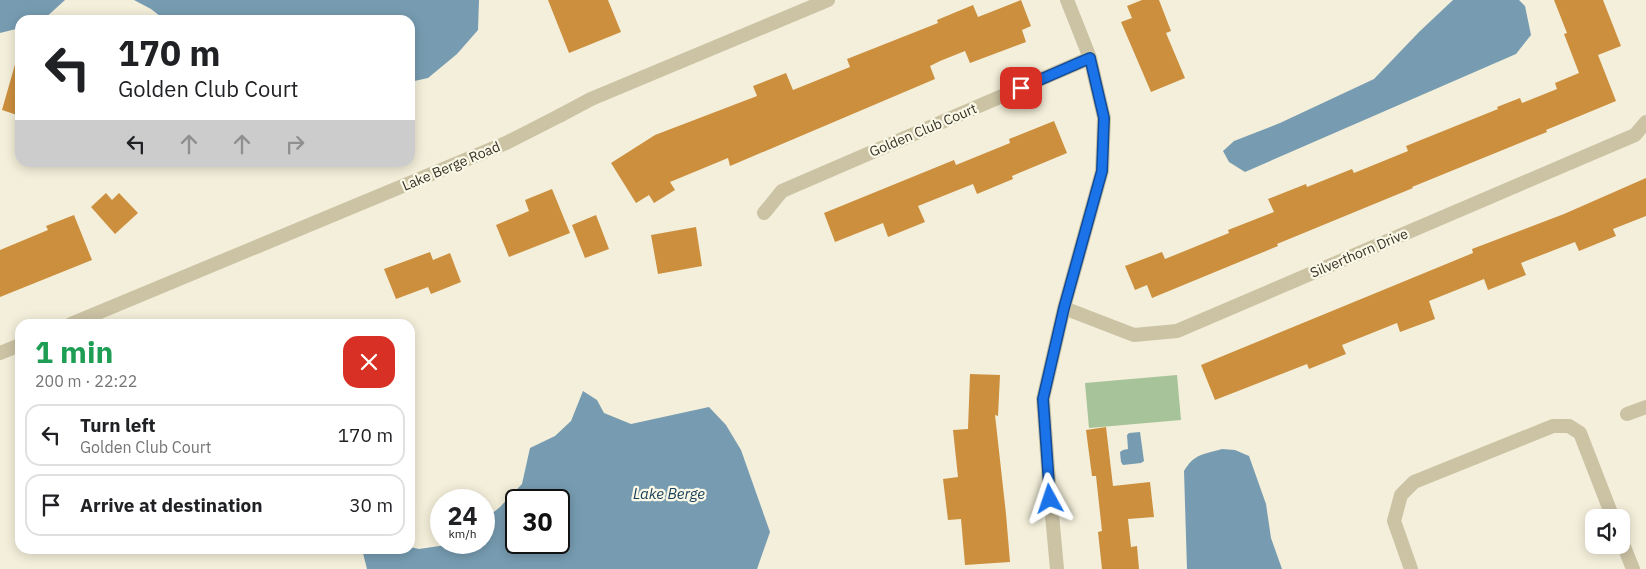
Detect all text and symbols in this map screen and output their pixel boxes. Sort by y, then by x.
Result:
text: 170 m [118,30,221,76]
icon: left [35,35,100,100]
pin [1000,67,1042,109]
text: Golden Club Court [118,74,299,103]
icon: arrive [1007,74,1035,102]
street label: Golden Club Court [867,99,979,161]
icon: left [122,130,150,158]
icon: ahead [175,130,203,158]
icon: ahead [228,130,256,158]
icon: right [281,130,309,158]
street label: Lake Berge Road [399,137,503,195]
street label: Silverthorn Drive [1307,224,1411,282]
text: 1 min [35,332,113,371]
button: close [343,336,395,388]
text: 200 m · 22:22 [35,371,137,391]
text: Turn left [80,413,156,437]
icon: left [37,421,65,449]
text: 170 m [338,423,393,447]
text: Golden Club Court [80,437,211,457]
position arrow [1023,472,1075,524]
water label: Lake Berge [633,484,705,503]
speed limit sign: 30 [505,489,570,554]
icon: arrive [37,491,65,519]
text: Arrive at destination [80,493,263,517]
text: 30 m [349,493,393,517]
text: 24 [447,499,478,532]
map controls [1585,509,1630,554]
button: sound [1585,509,1630,554]
text: km/h [448,526,477,541]

